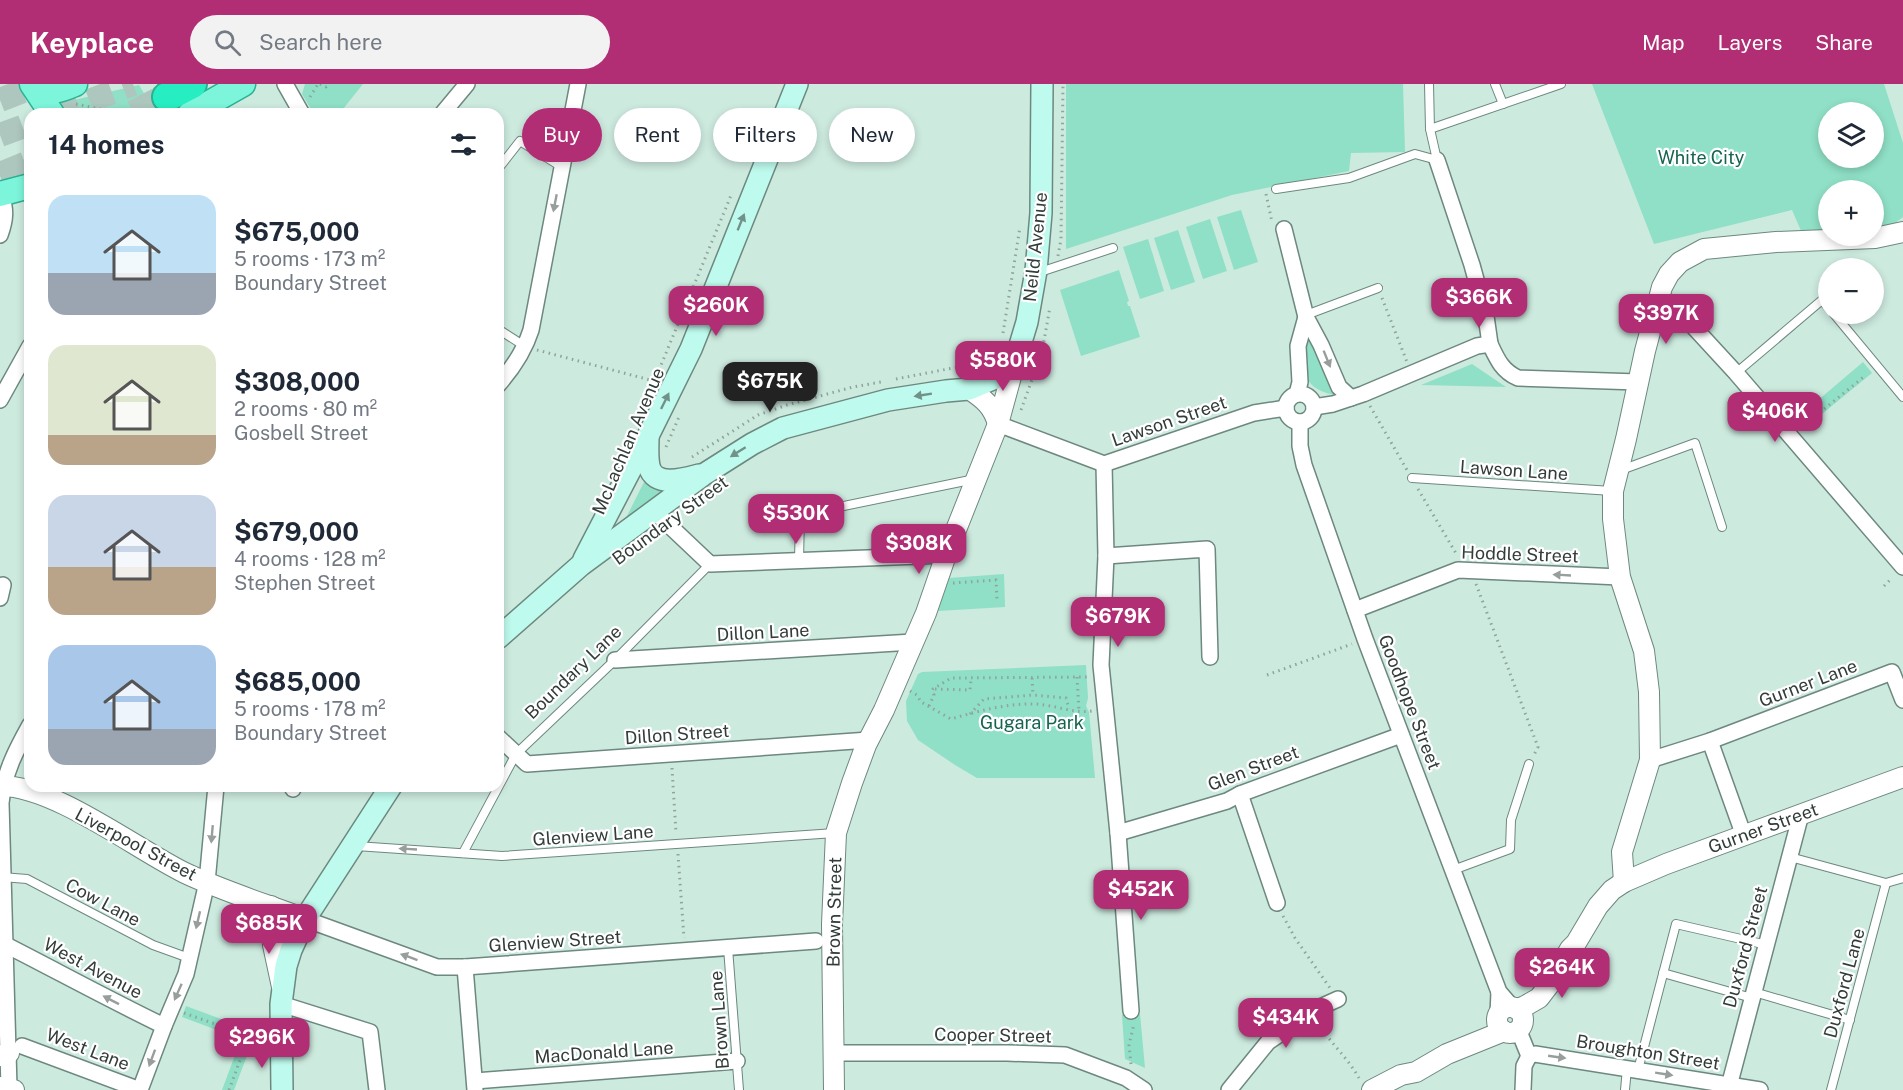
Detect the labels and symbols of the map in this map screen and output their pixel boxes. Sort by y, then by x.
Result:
park label: White City [1658,147,1745,168]
street label: Neild Avenue [1019,191,1051,303]
one-way arrow [550,194,559,213]
one-way arrow [737,212,747,230]
pin: $366K [1437,278,1521,329]
pin: $260K [674,286,758,337]
pin: $397K [1624,294,1708,345]
pin: $580K [961,341,1045,392]
one-way arrow [1323,350,1332,368]
pin: $675K [728,362,812,413]
street label: McLachlan Avenue [588,364,668,518]
one-way arrow [913,390,932,399]
street label: Lawson Street [1109,391,1229,451]
one-way arrow [660,392,670,410]
pin: $406K [1733,392,1817,443]
one-way arrow [730,447,746,458]
street label: Lawson Lane [1459,456,1569,484]
street label: Boundary Street [608,471,732,569]
pin: $530K [754,494,838,545]
pin: $308K [877,524,961,575]
street label: Hoddle Street [1461,541,1579,567]
one-way arrow [1552,570,1571,579]
pin: $679K [1076,597,1160,648]
street label: Dillon Lane [716,619,810,645]
street label: Boundary Lane [520,621,626,723]
street label: Goodhope Street [1375,632,1445,772]
street label: Gurner Lane [1756,655,1860,711]
park label: Gugara Park [980,712,1084,733]
street label: Dillon Street [624,720,730,748]
street label: Glen Street [1205,741,1301,795]
street label: Gurner Street [1705,798,1821,858]
street label: Liverpool Street [72,803,200,885]
street label: Glenview Lane [532,820,654,850]
one-way arrow [207,824,217,843]
one-way arrow [398,845,417,854]
street label: Brown Street [823,857,845,967]
pin: $452K [1099,870,1183,921]
street label: Cow Lane [62,874,144,930]
street label: Duxford Street [1719,884,1771,1010]
pin: $685K [227,904,311,955]
one-way arrow [193,910,203,929]
street label: Glenview Street [488,926,622,956]
street label: Duxford Lane [1819,926,1869,1040]
street label: West Avenue [40,933,146,1003]
pin: $264K [1520,948,1604,999]
one-way arrow [400,952,418,962]
street label: Brown Lane [705,970,733,1070]
one-way arrow [173,984,183,1002]
one-way arrow [102,995,119,1005]
pin: $434K [1244,998,1328,1049]
pin: $296K [220,1018,304,1069]
street label: Cooper Street [934,1023,1052,1047]
street label: West Lane [43,1024,133,1074]
street label: Broughton Street [1575,1030,1721,1074]
street label: MacDonald Lane [534,1037,674,1067]
one-way arrow [146,1049,156,1067]
one-way arrow [1548,1053,1567,1062]
one-way arrow [1654,1070,1673,1079]

